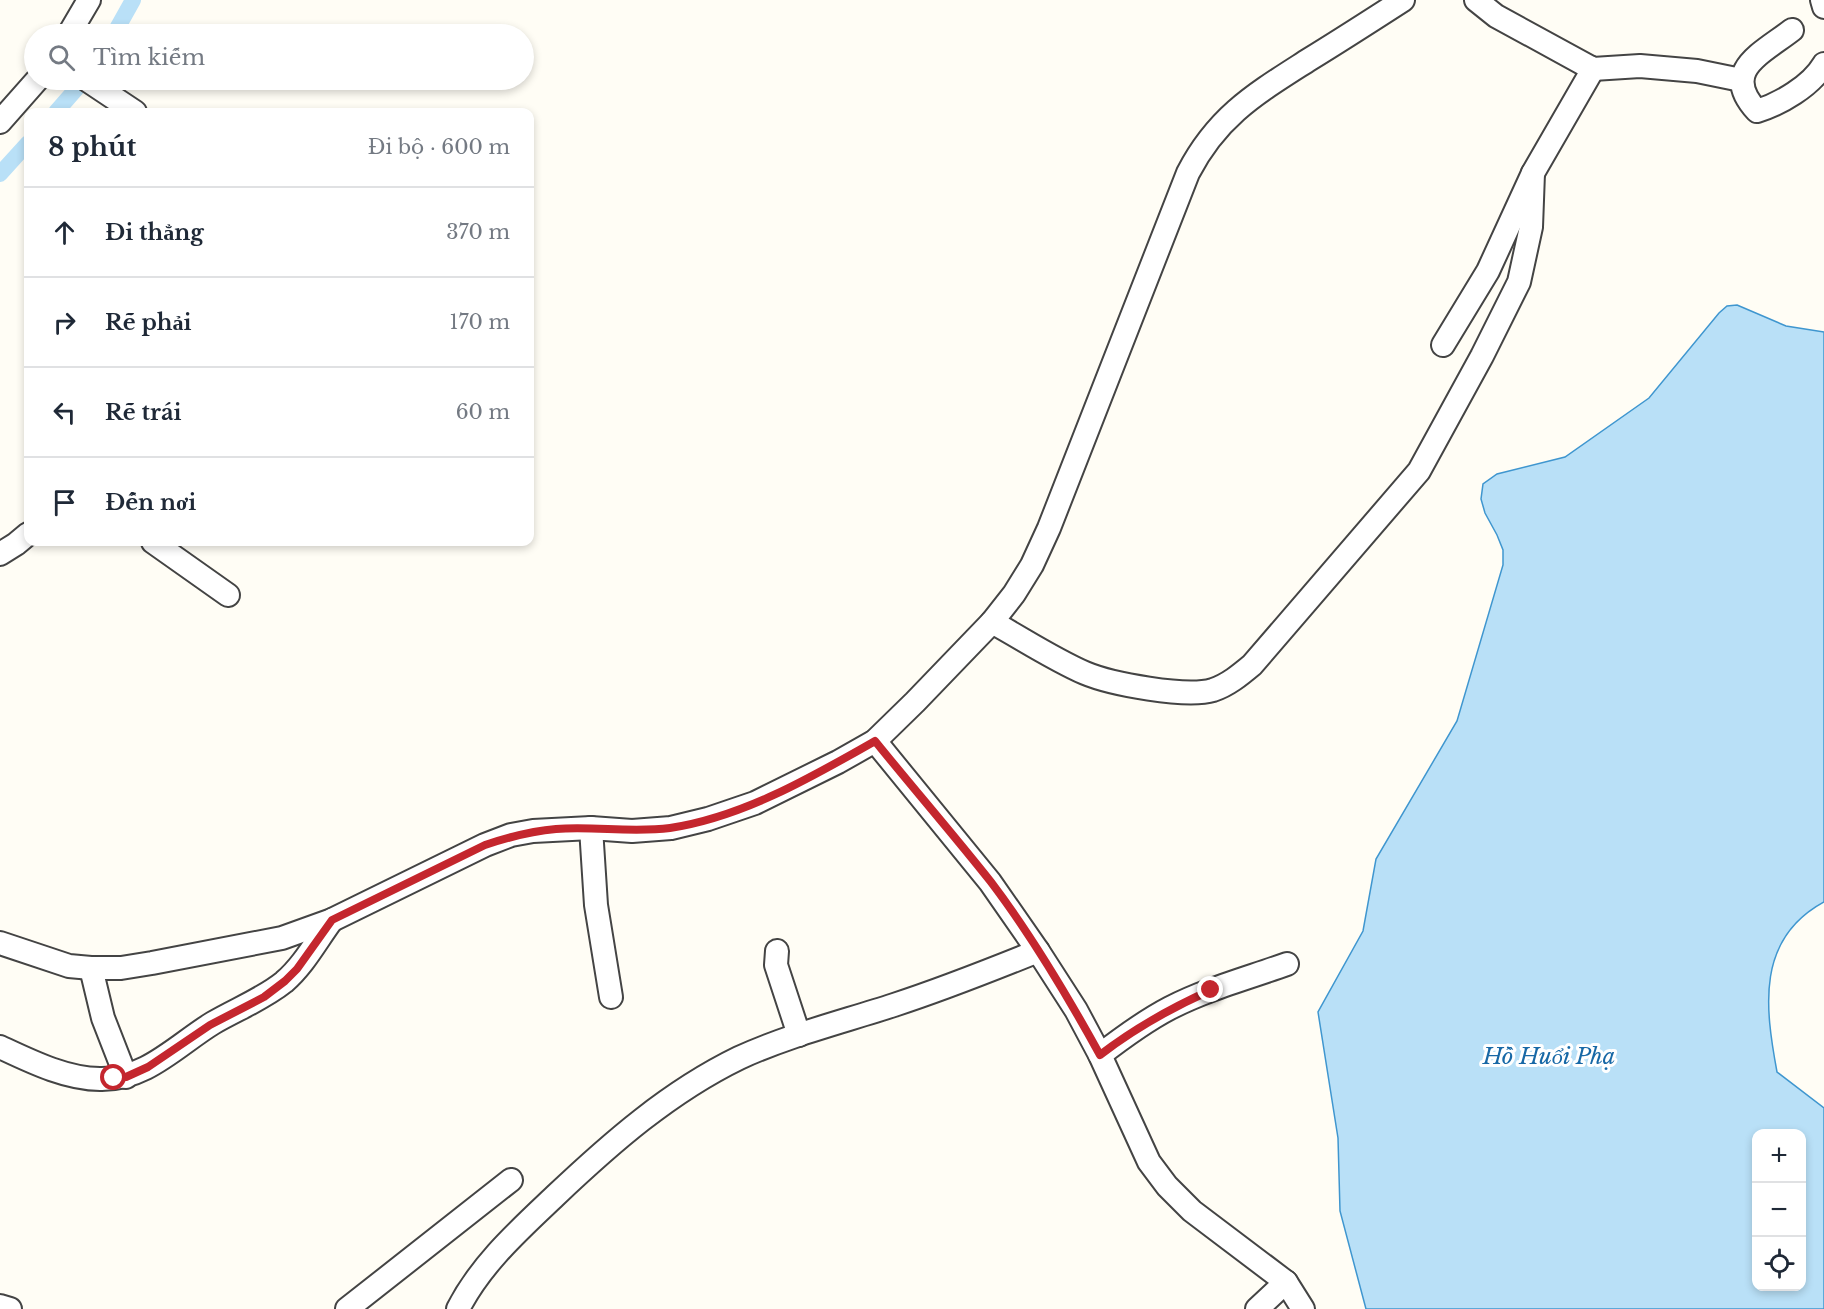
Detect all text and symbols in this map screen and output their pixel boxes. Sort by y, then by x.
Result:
search box [24,24,534,90]
icon: search [45,41,78,74]
text: Tìm kiếm [93,44,205,71]
text: 8 phút [48,131,136,163]
text: Đi bộ · 600 m [368,135,510,159]
icon: ahead [48,216,81,249]
text: Đi thẳng [105,219,204,246]
text: 370 m [446,220,510,244]
icon: right [48,306,81,339]
text: Rẽ phải [105,309,192,336]
text: 170 m [450,310,510,334]
icon: left [48,396,81,429]
text: Rẽ trái [105,399,181,426]
text: 60 m [456,400,510,424]
icon: arrive [48,486,81,519]
text: Đến nơi [105,489,196,516]
route end [1197,976,1223,1002]
water label: Hồ Huổi Phạ [1482,1043,1615,1070]
route start [100,1064,126,1090]
map controls [1752,1129,1806,1291]
button: + [1752,1129,1806,1183]
button: − [1752,1183,1806,1237]
button: locate [1752,1237,1806,1291]

